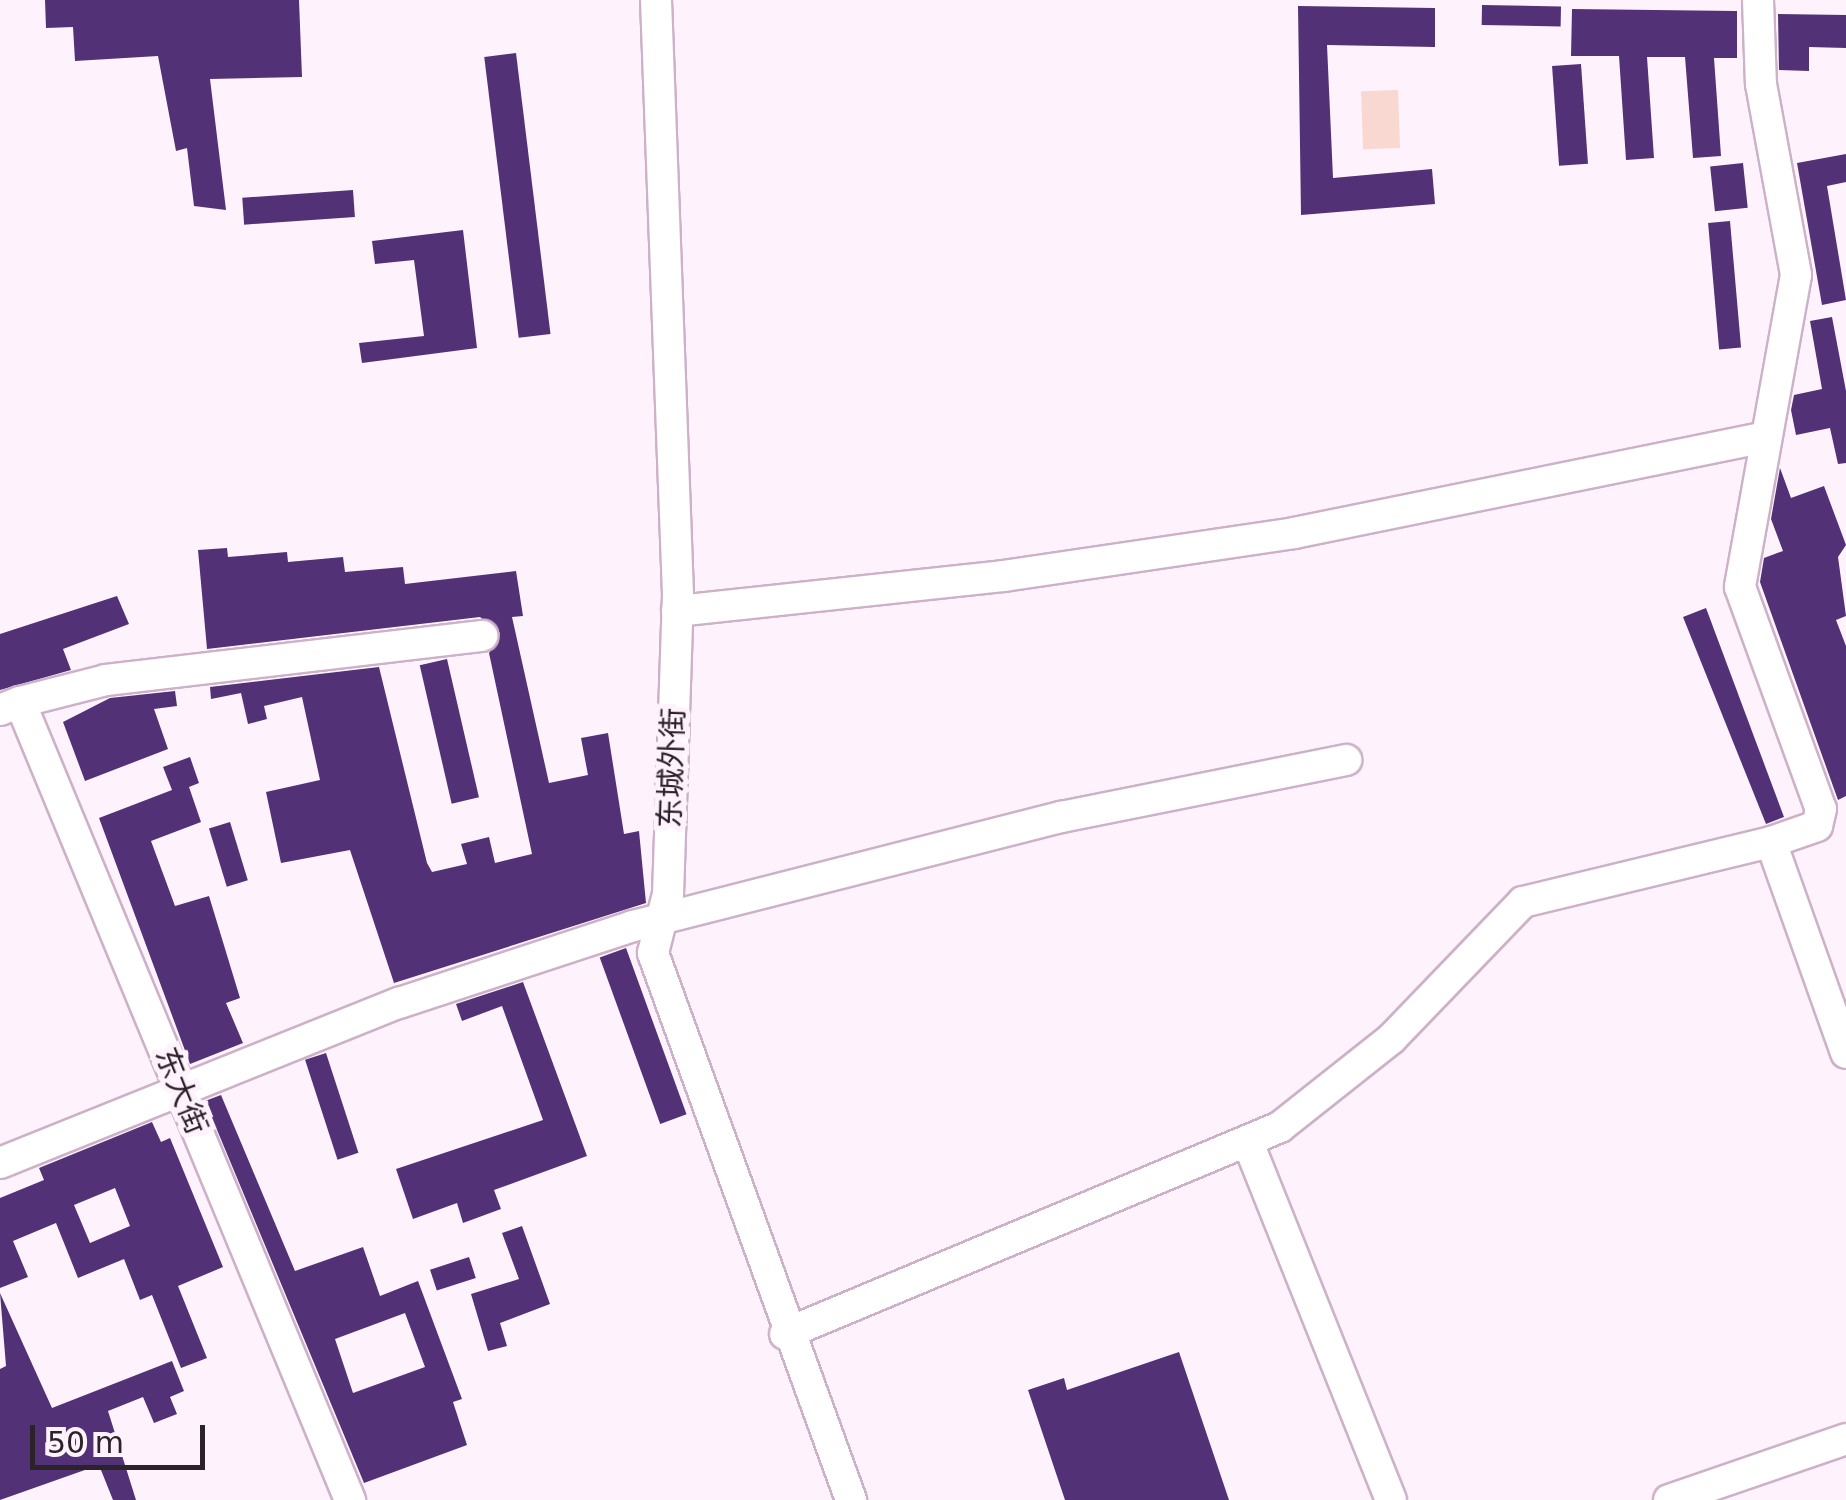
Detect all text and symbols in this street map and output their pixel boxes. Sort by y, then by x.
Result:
street label: 东城外街 [652,707,692,829]
street label: 东大街 [147,1043,215,1139]
scale bar [35,1405,210,1467]
text: 50 m [47,1425,124,1460]

